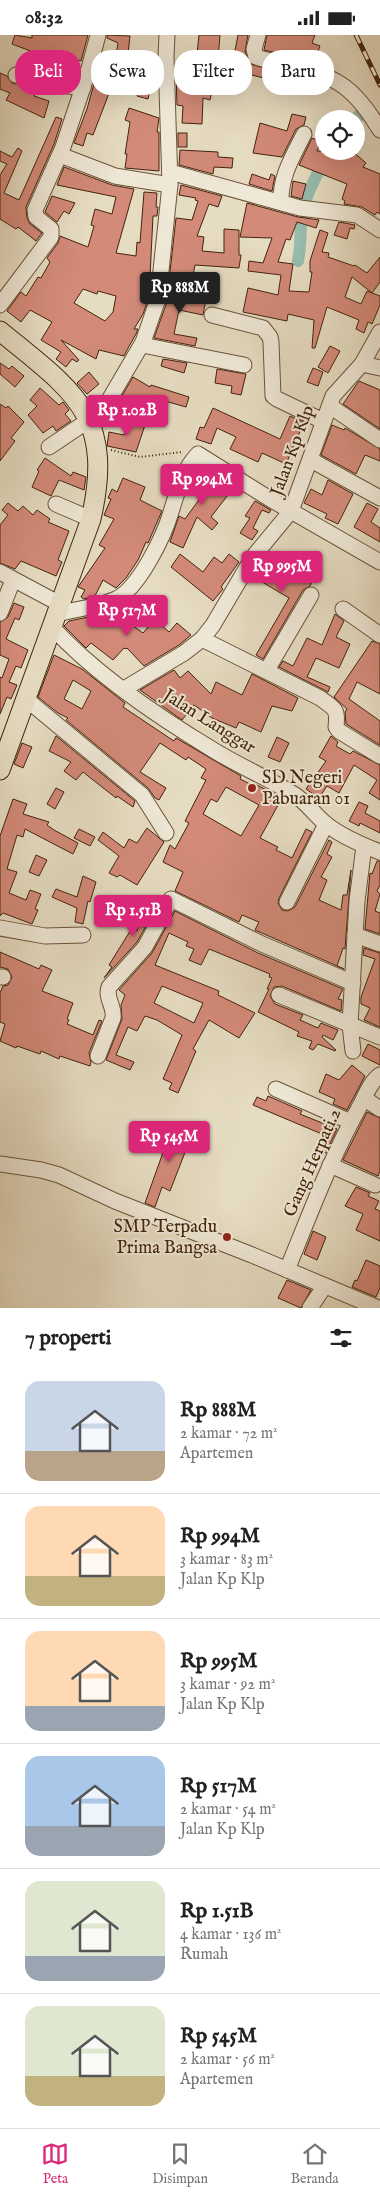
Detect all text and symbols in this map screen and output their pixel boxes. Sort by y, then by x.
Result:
text: 08:32 [25,6,63,30]
chip: Beli [15,50,81,95]
chip: Sewa [91,50,164,95]
chip: Filter [174,50,252,95]
chip: Baru [262,50,334,95]
map controls [315,110,365,160]
button: locate [315,110,365,160]
pin: Rp 888M [134,271,226,314]
text: Rp 888M [151,278,209,298]
pin: Rp 1.02B [75,395,179,437]
text: Rp 1.02B [97,401,157,421]
street label: Jalan Kp Klp [265,402,320,502]
pin: Rp 994M [156,463,248,506]
text: Rp 994M [171,470,233,490]
pin: Rp 995M [236,551,328,593]
text: Rp 995M [252,557,312,577]
pin: Rp 517M [81,595,173,637]
text: Rp 517M [98,601,156,621]
street label: Jalan Langgar [157,683,260,760]
place label: SD Negeri Pabuaran 01 [262,767,350,811]
marker: SD Negeri Pabuaran 01 [246,782,258,794]
pin: Rp 1.51B [81,895,185,937]
text: Rp 1.51B [105,901,161,921]
street label: Gang Herpati.2 [279,1105,347,1221]
pin: Rp 545M [123,1121,215,1163]
text: Rp 545M [140,1127,198,1147]
place label: SMP Terpadu Prima Bangsa [114,1216,217,1260]
marker: SMP Terpadu Prima Bangsa [221,1231,233,1243]
icon: filters [327,1324,355,1352]
text: 7 properti [25,1325,111,1352]
text: Rp 888M [180,1397,256,1424]
icon: home [65,1401,125,1461]
text: 2 kamar · 72 m² [180,1424,277,1444]
text: Apartemen [180,1444,253,1464]
text: Rp 994M [180,1523,260,1550]
icon: home [65,1526,125,1586]
text: 3 kamar · 83 m² [180,1550,273,1570]
text: Jalan Kp Klp [180,1570,265,1590]
text: Rp 995M [180,1648,258,1675]
icon: home [65,1651,125,1711]
text: 3 kamar · 92 m² [180,1675,275,1695]
text: Jalan Kp Klp [180,1695,265,1715]
text: Rp 517M [180,1773,257,1800]
icon: home [65,1776,125,1836]
text: 2 kamar · 54 m² [180,1800,276,1820]
text: Jalan Kp Klp [180,1820,265,1840]
text: Rp 1.51B [180,1898,254,1925]
icon: home [65,1901,125,1961]
text: 4 kamar · 136 m² [180,1925,281,1945]
text: Rumah [180,1945,228,1965]
text: Rp 545M [180,2023,257,2050]
icon: home [65,2026,125,2086]
text: 2 kamar · 56 m² [180,2050,275,2070]
text: Apartemen [180,2070,253,2090]
tab: Peta [41,2140,69,2188]
tab: Disimpan [152,2140,208,2188]
tab: Beranda [291,2140,339,2188]

